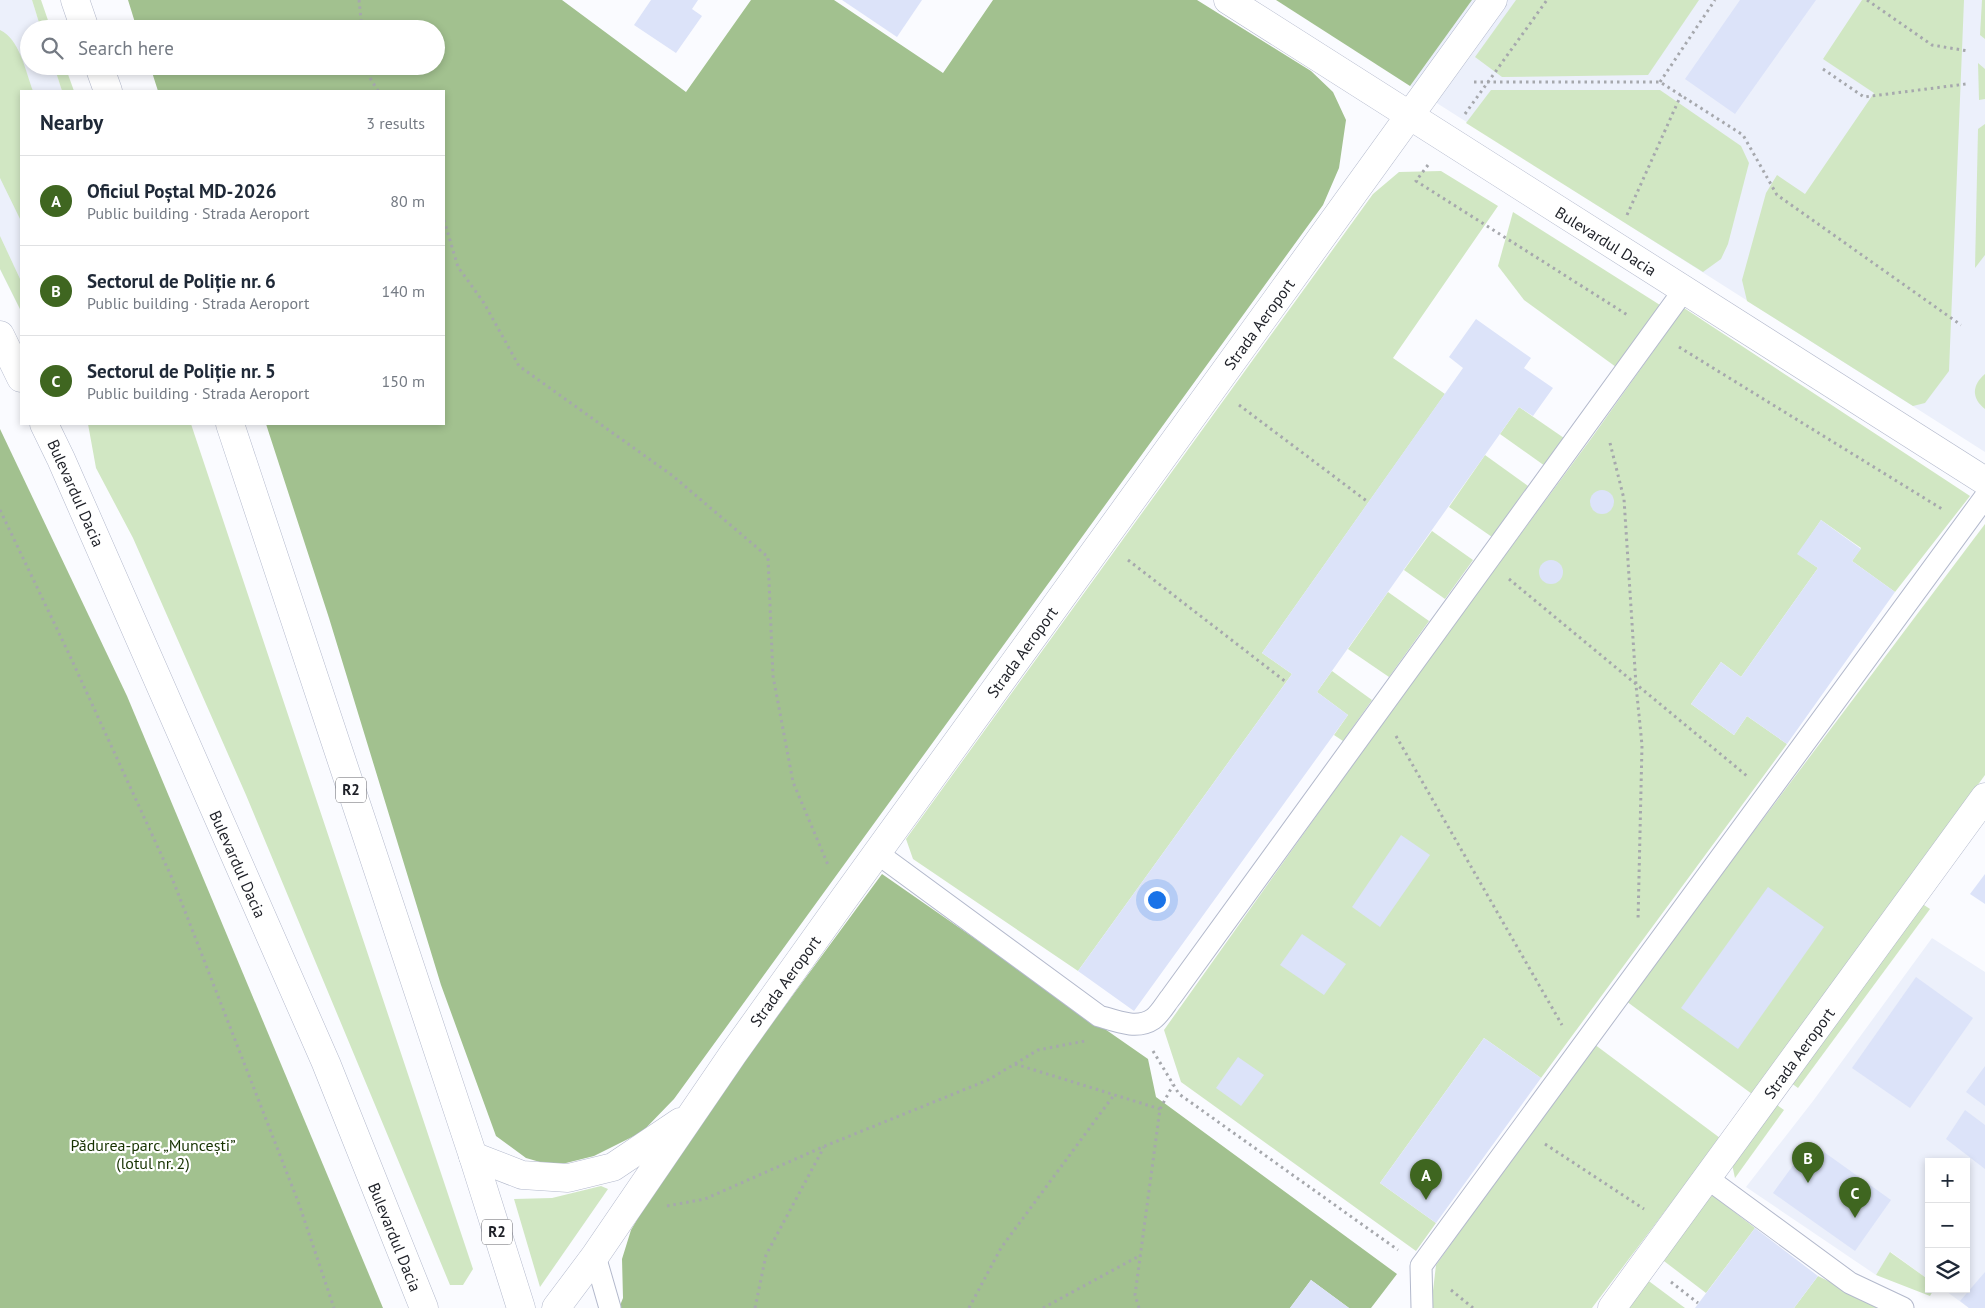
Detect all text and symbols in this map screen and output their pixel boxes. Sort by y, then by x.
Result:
search box [20,20,445,75]
icon: search [38,34,66,62]
text: Search here [78,36,174,60]
text: Nearby [40,109,103,136]
text: 3 results [366,113,425,133]
text: Oficiul Poștal MD-2026 [87,179,276,203]
text: A [51,191,61,211]
text: 80 m [390,191,425,211]
street label: Bulevardul Dacia [1552,202,1660,280]
text: Public building · Strada Aeroport [87,203,309,223]
text: Sectorul de Poliție nr. 6 [87,269,276,293]
street label: Strada Aeroport [1219,274,1299,373]
text: B [51,281,61,301]
text: 140 m [382,281,425,301]
text: Public building · Strada Aeroport [87,293,309,313]
text: Sectorul de Poliție nr. 5 [87,359,276,383]
text: C [52,371,60,391]
text: 150 m [382,371,425,391]
text: Public building · Strada Aeroport [87,383,309,403]
street label: Bulevardul Dacia [43,436,109,550]
street label: Strada Aeroport [982,602,1062,701]
road number: R2 [336,778,366,802]
street label: Bulevardul Dacia [205,807,271,921]
your location [1144,887,1170,913]
street label: Strada Aeroport [745,931,825,1030]
street label: Strada Aeroport [1759,1003,1839,1102]
park label: Pădurea-parc „Muncești” (lotul nr. 2) [70,1135,236,1173]
pin: B [1792,1142,1824,1183]
map controls [1925,1158,1970,1293]
button: + [1925,1158,1970,1203]
pin: A [1410,1159,1442,1200]
pin: C [1839,1177,1871,1218]
street label: Bulevardul Dacia [364,1180,426,1294]
button: − [1925,1203,1970,1248]
road number: R2 [482,1220,512,1244]
button: layers [1925,1248,1970,1293]

